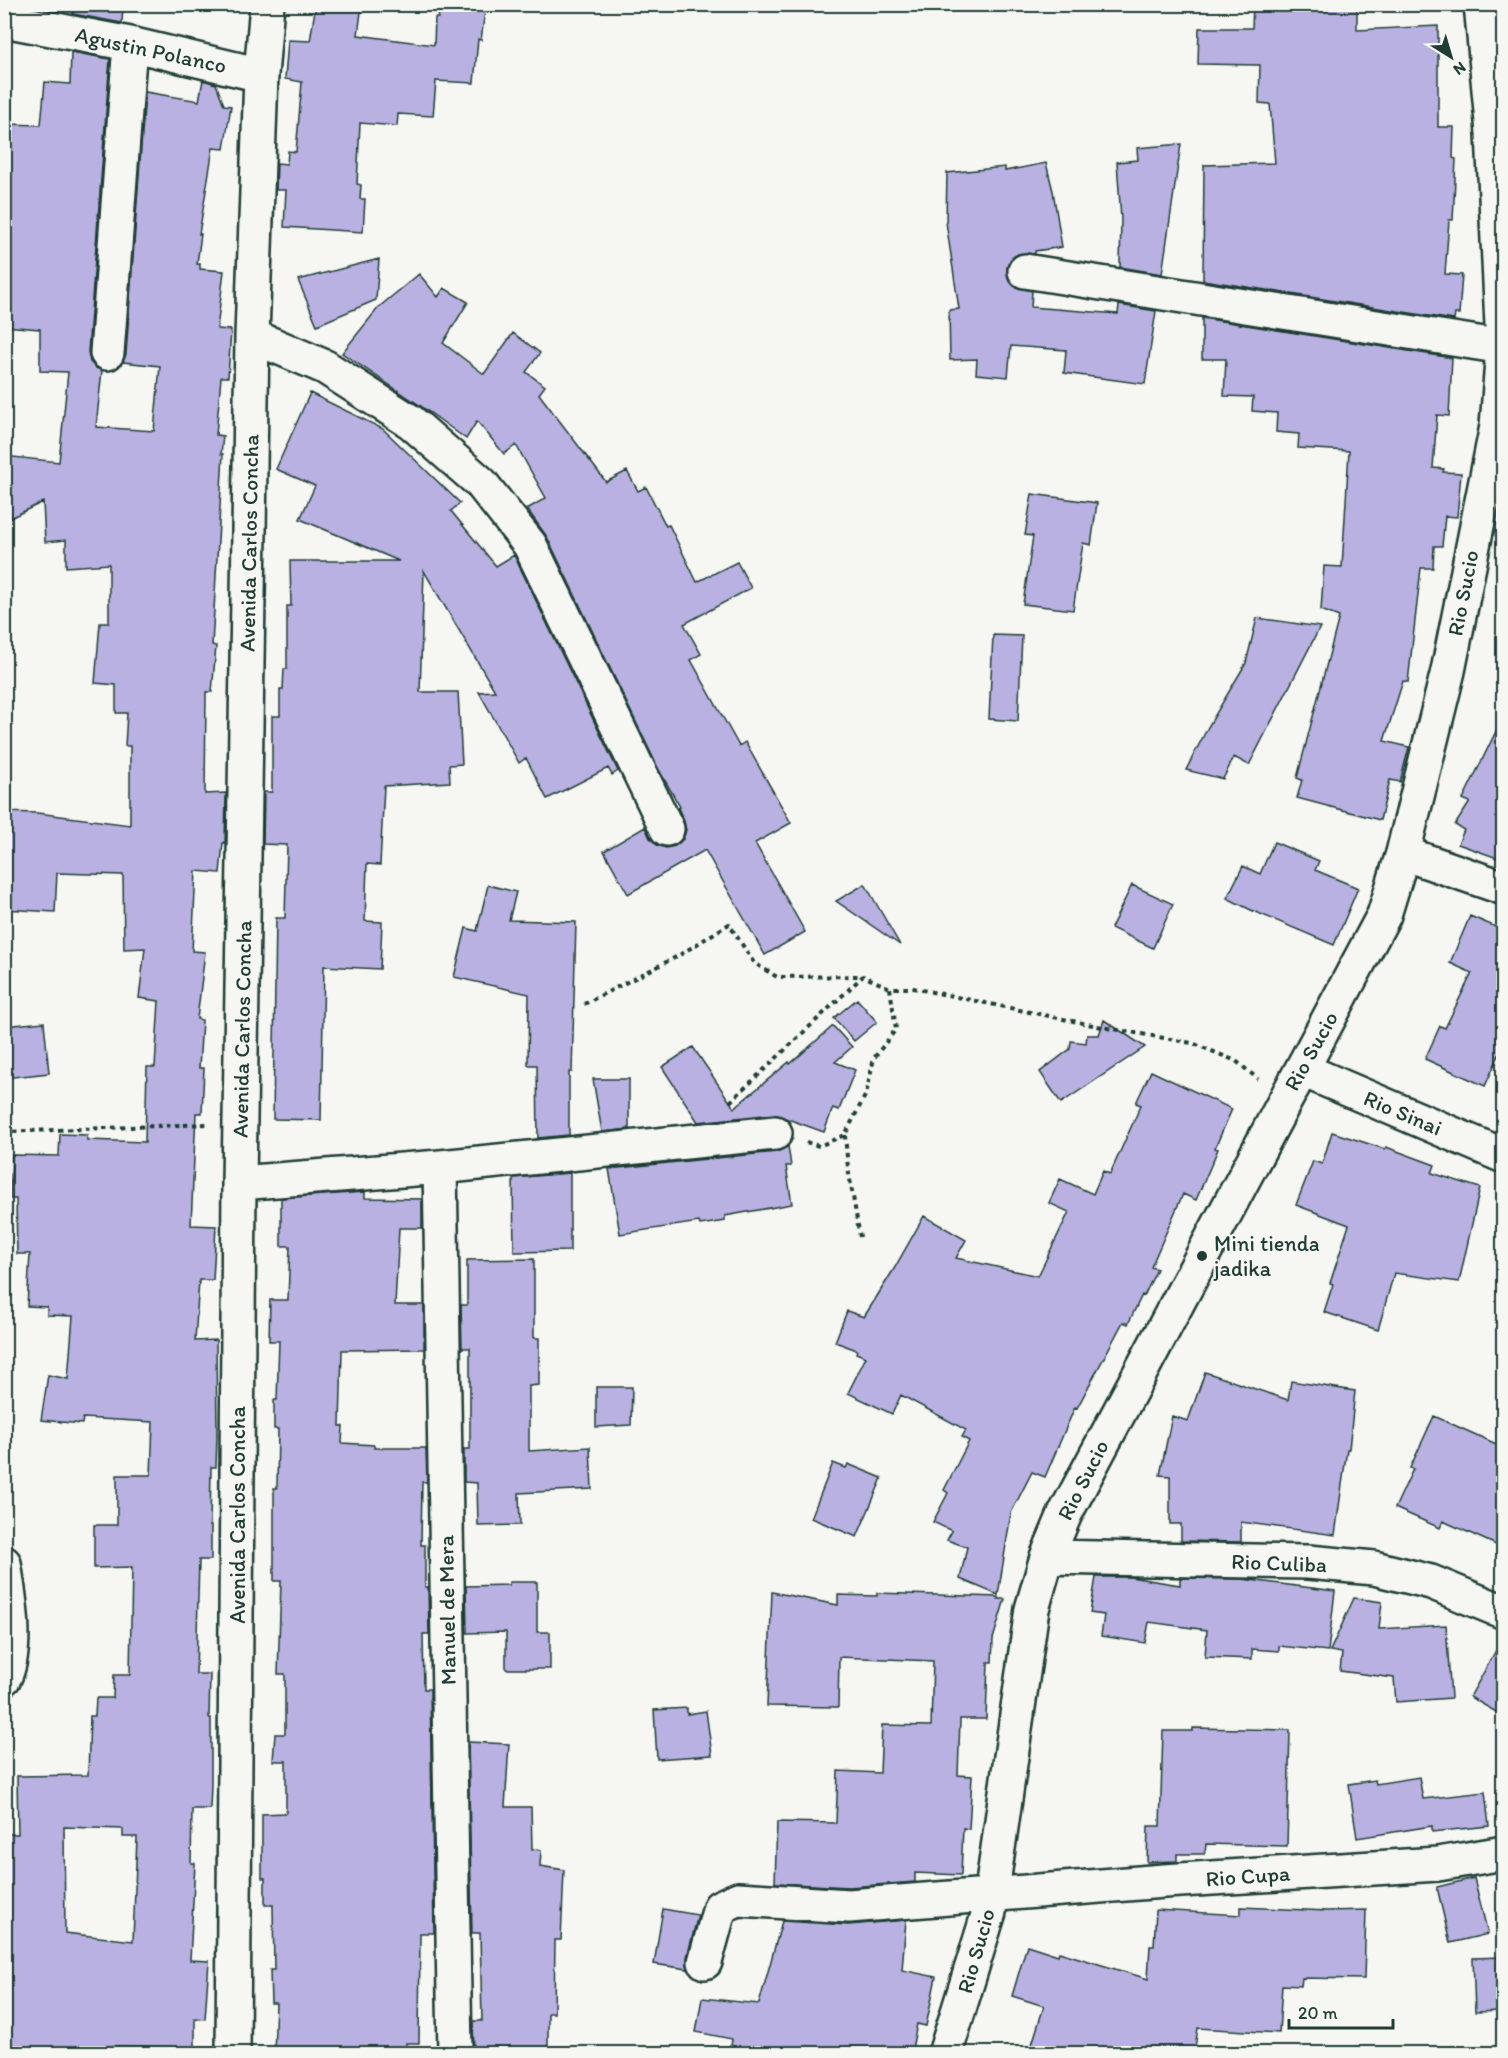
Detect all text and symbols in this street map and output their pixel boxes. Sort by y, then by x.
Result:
street label: Agustin Polanco [73,21,229,79]
north arrow [1421,27,1481,87]
text: N [1450,58,1470,79]
street label: Avenida Carlos Concha [234,433,264,652]
street label: Rio Sucio [1441,548,1485,638]
street label: Avenida Carlos Concha [227,919,257,1138]
street label: Rio Sucio [1278,1007,1344,1095]
street label: Rio Sinai [1360,1084,1446,1142]
place label: Mini tienda jadika [1213,1230,1320,1282]
marker: Mini tienda jadika [1195,1249,1209,1263]
street label: Avenida Carlos Concha [224,1406,251,1624]
street label: Rio Sucio [1051,1435,1115,1525]
street label: Manuel de Mera [432,1534,462,1685]
street label: Rio Culiba [1231,1548,1327,1578]
street label: Rio Cupa [1205,1860,1292,1892]
street label: Rio Sucio [951,1906,1001,1996]
scale bar [1289,1992,1392,2030]
text: 20 m [1298,2002,1338,2024]

